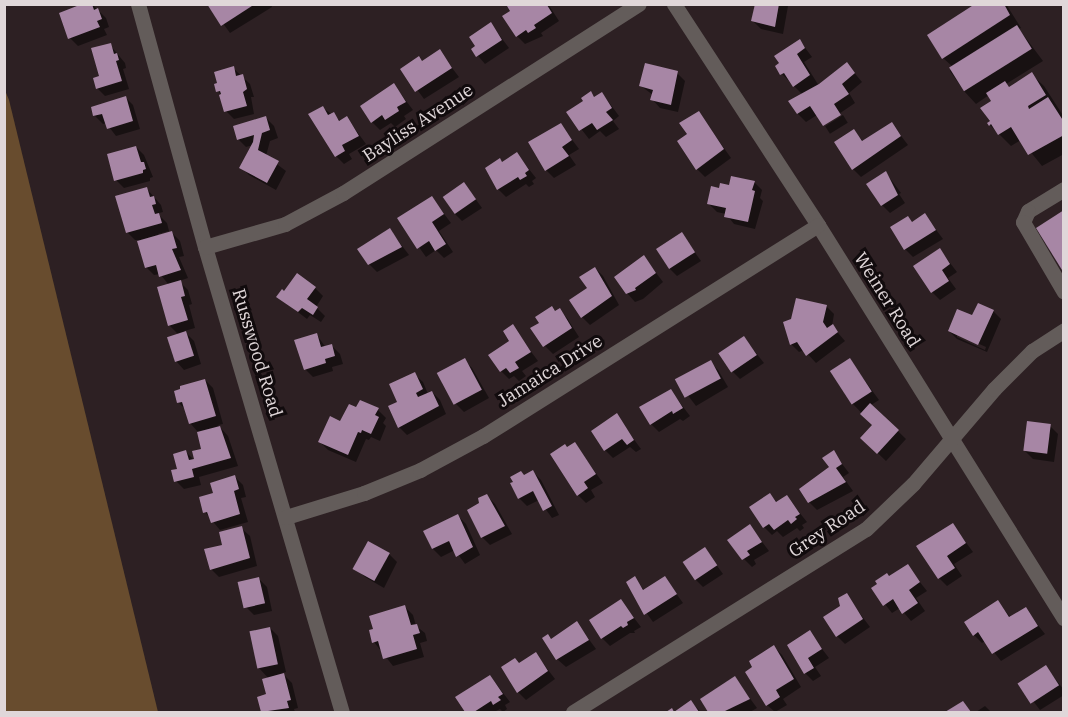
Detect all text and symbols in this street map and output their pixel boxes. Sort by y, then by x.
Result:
street label: Bayliss Avenue [359,79,477,167]
street label: Weiner Road [849,248,925,352]
street label: Russwood Road [227,286,287,420]
street label: Jamaica Drive [494,330,606,412]
street label: Grey Road [785,496,869,562]

